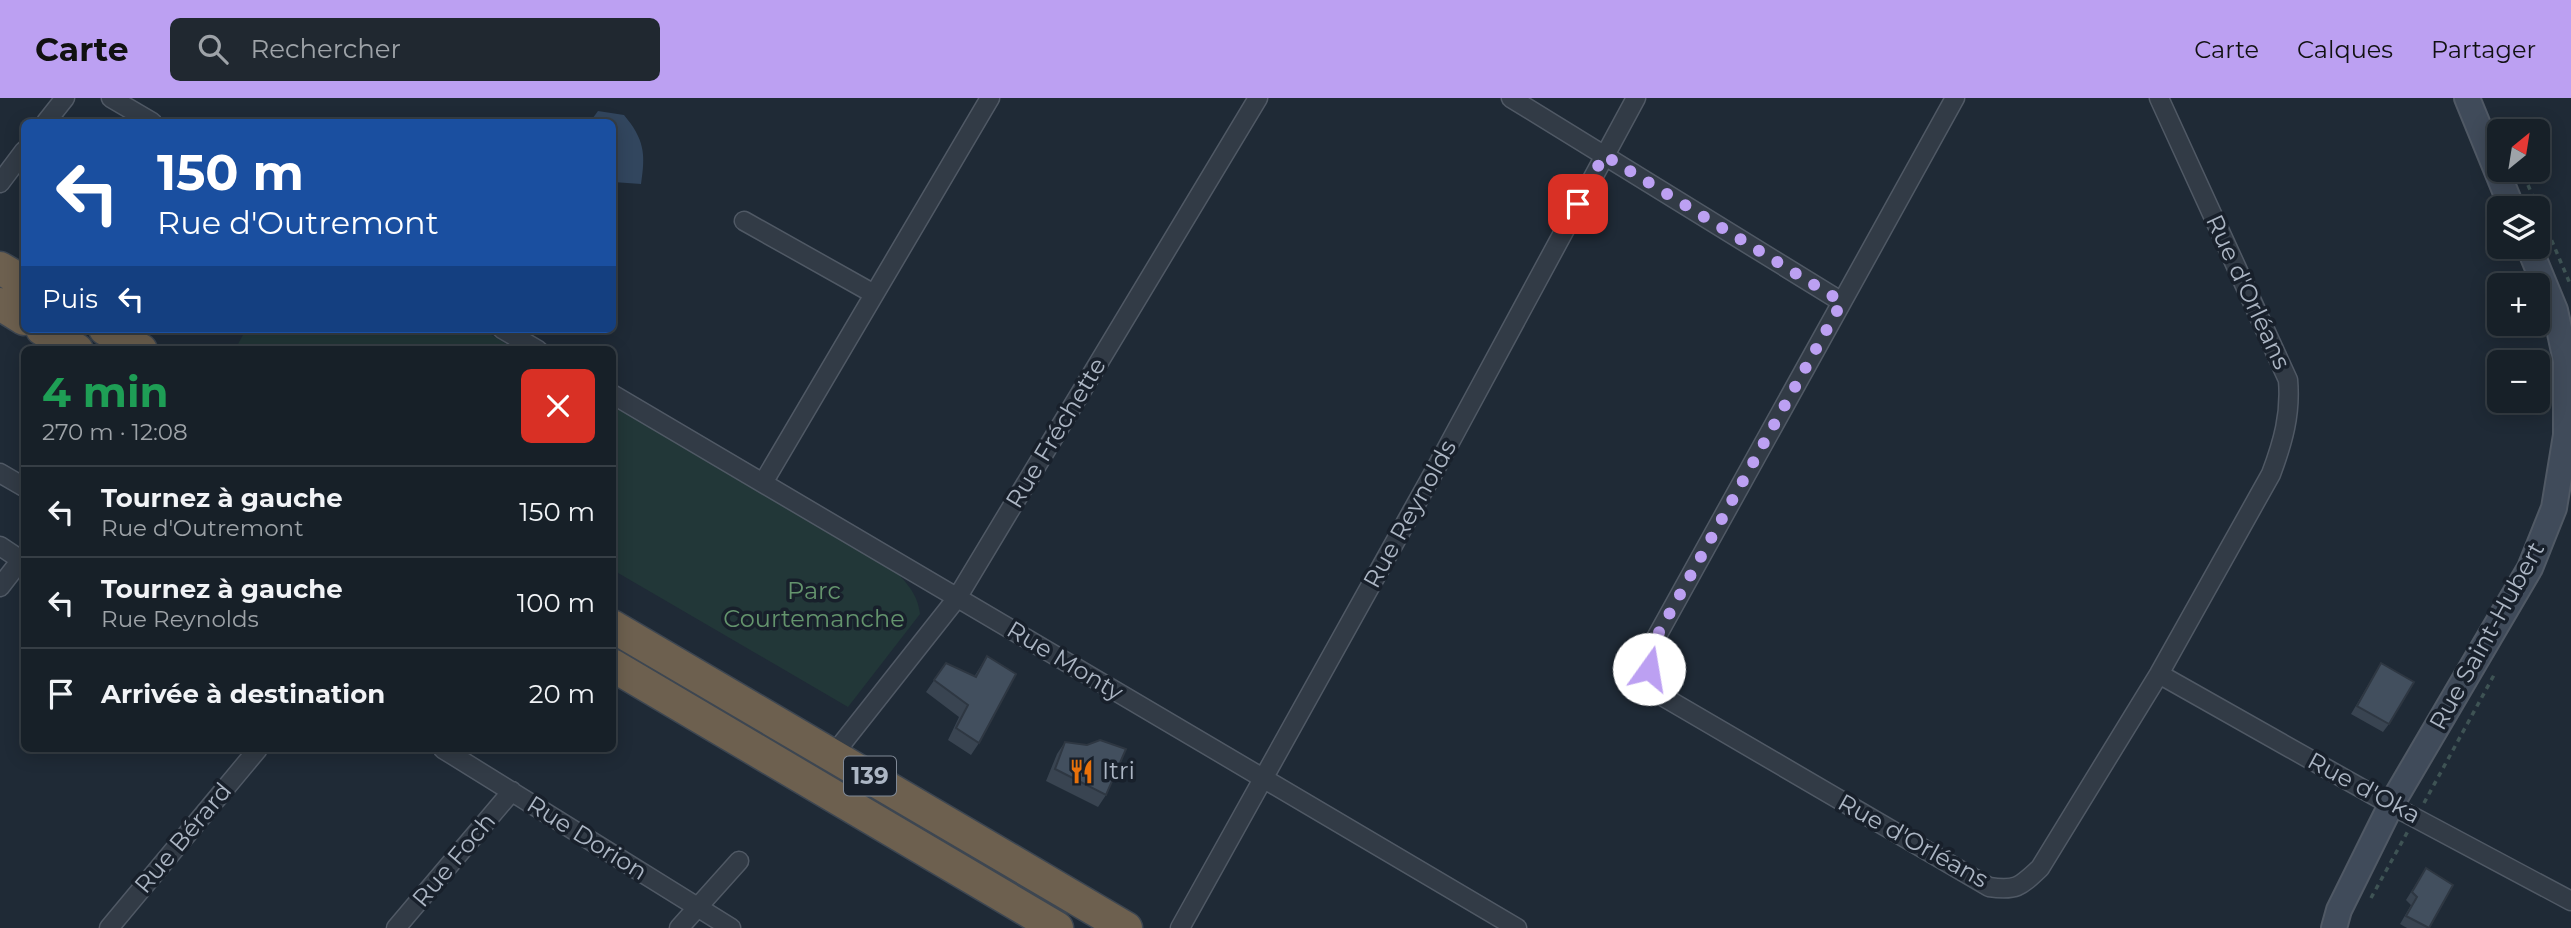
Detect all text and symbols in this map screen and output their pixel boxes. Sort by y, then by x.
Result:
search box [170,18,660,81]
text: Carte [35,29,128,69]
icon: search [194,30,232,68]
text: Rechercher [250,33,401,65]
text: Carte [2194,35,2259,64]
text: Calques [2297,35,2393,64]
text: Partager [2431,35,2536,64]
north arrow [2487,119,2550,182]
map controls [2487,119,2550,413]
text: 150 m [157,143,304,202]
icon: left [42,147,133,238]
pin [1548,174,1608,234]
icon: arrive [1559,185,1597,223]
button: layers [2487,196,2550,259]
text: Rue d'Outremont [157,203,439,242]
street label: Rue d'Orléans [2200,210,2297,374]
button: + [2487,273,2550,336]
icon: left [112,280,150,318]
text: Puis [42,283,98,315]
button: − [2487,350,2550,413]
street label: Rue Fréchette [999,352,1112,513]
text: 4 min [42,366,169,418]
button: close [521,369,595,443]
text: 270 m · 12:08 [42,418,188,446]
street label: Rue Reynolds [1357,435,1462,593]
text: Tournez à gauche [101,482,343,514]
icon: left [42,493,80,531]
text: 150 m [519,496,595,528]
text: Rue d'Outremont [101,514,303,542]
street label: Rue Saint-Hubert [2423,536,2550,735]
text: Tournez à gauche [101,573,343,605]
park label: Parc Courtemanche [723,576,905,633]
icon: left [42,584,80,622]
text: 100 m [517,587,595,619]
text: Rue Reynolds [101,605,259,633]
street label: Rue Monty [1002,615,1129,707]
position arrow [1612,632,1686,706]
icon: arrive [42,675,80,713]
text: Arrivée à destination [101,678,385,710]
text: 20 m [529,678,595,710]
street label: Rue d'Oka [2303,746,2426,829]
road number: 139 [844,756,896,796]
place label: Itri [1102,756,1135,785]
restaurant icon: Itri [1068,757,1096,785]
street label: Rue Bérard [128,777,237,899]
street label: Rue d'Orléans [1833,787,1993,894]
street label: Rue Dorion [522,789,653,886]
street label: Rue Foch [406,807,501,913]

